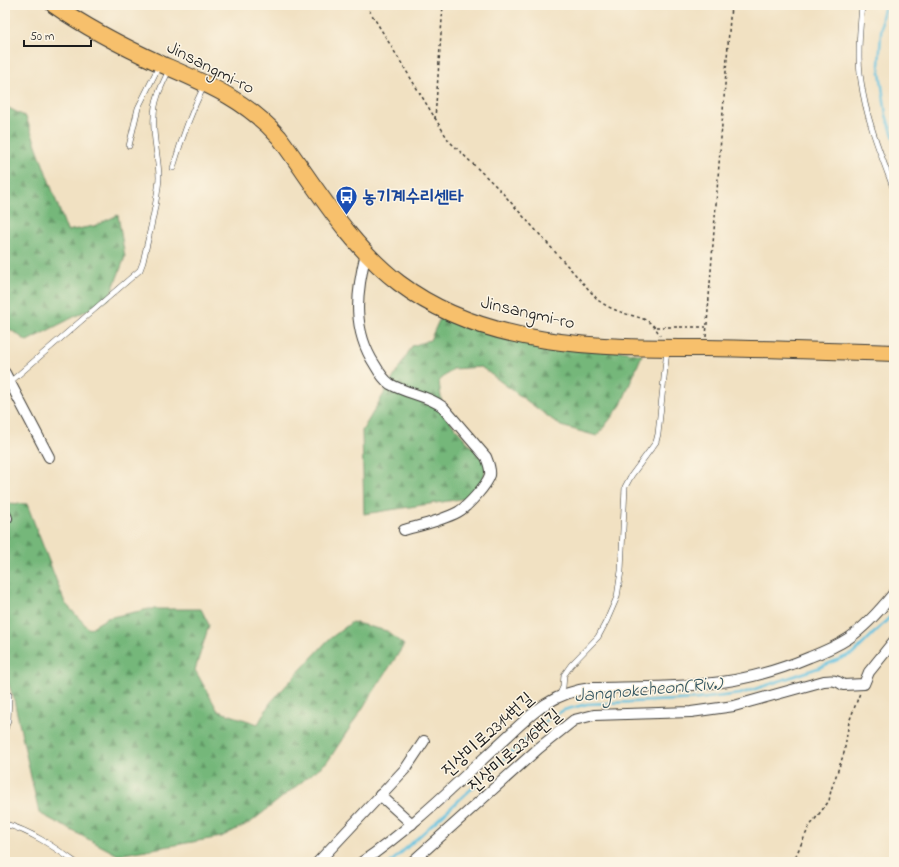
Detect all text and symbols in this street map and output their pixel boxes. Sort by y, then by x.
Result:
scale bar [24,22,91,48]
text: 50 m [30,28,54,46]
street label: Jinsangmi-ro [161,35,259,103]
bus stop icon: 농기계수리센타 [333,183,359,216]
place label: 농기계수리센타 [362,185,464,211]
street label: Jinsangmi-ro [478,291,577,338]
water label: Jangnokcheon(Riv.) [573,670,726,711]
street label: 진상미로2314번길 [436,687,541,784]
street label: 진상미로2316번길 [463,703,568,800]

